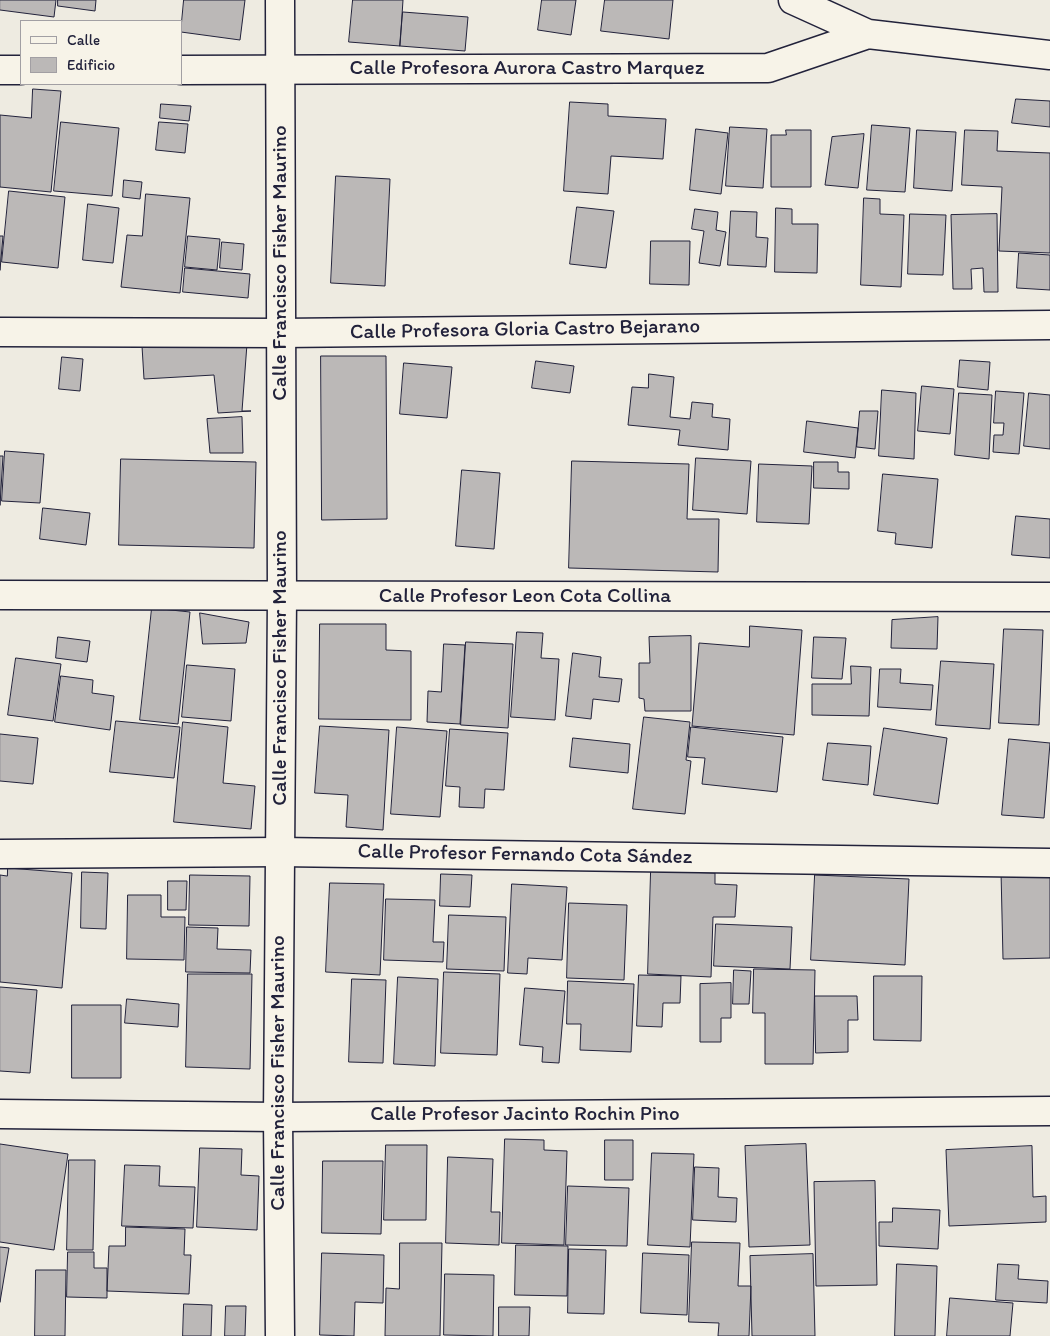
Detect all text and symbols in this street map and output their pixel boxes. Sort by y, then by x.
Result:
legend [20,20,182,85]
text: Calle [67,31,100,49]
text: Edificio [67,56,115,74]
street label: Calle Profesora Aurora Castro Marquez [350,56,704,82]
street label: Calle Francisco Fisher Maurino [268,125,294,401]
street label: Calle Profesora Gloria Castro Bejarano [350,314,700,346]
street label: Calle Francisco Fisher Maurino [268,530,294,806]
street label: Calle Profesor Leon Cota Collina [379,584,671,610]
street label: Calle Profesor Fernando Cota Sández [357,839,693,871]
street label: Calle Francisco Fisher Maurino [266,935,292,1211]
street label: Calle Profesor Jacinto Rochin Pino [370,1102,680,1128]

